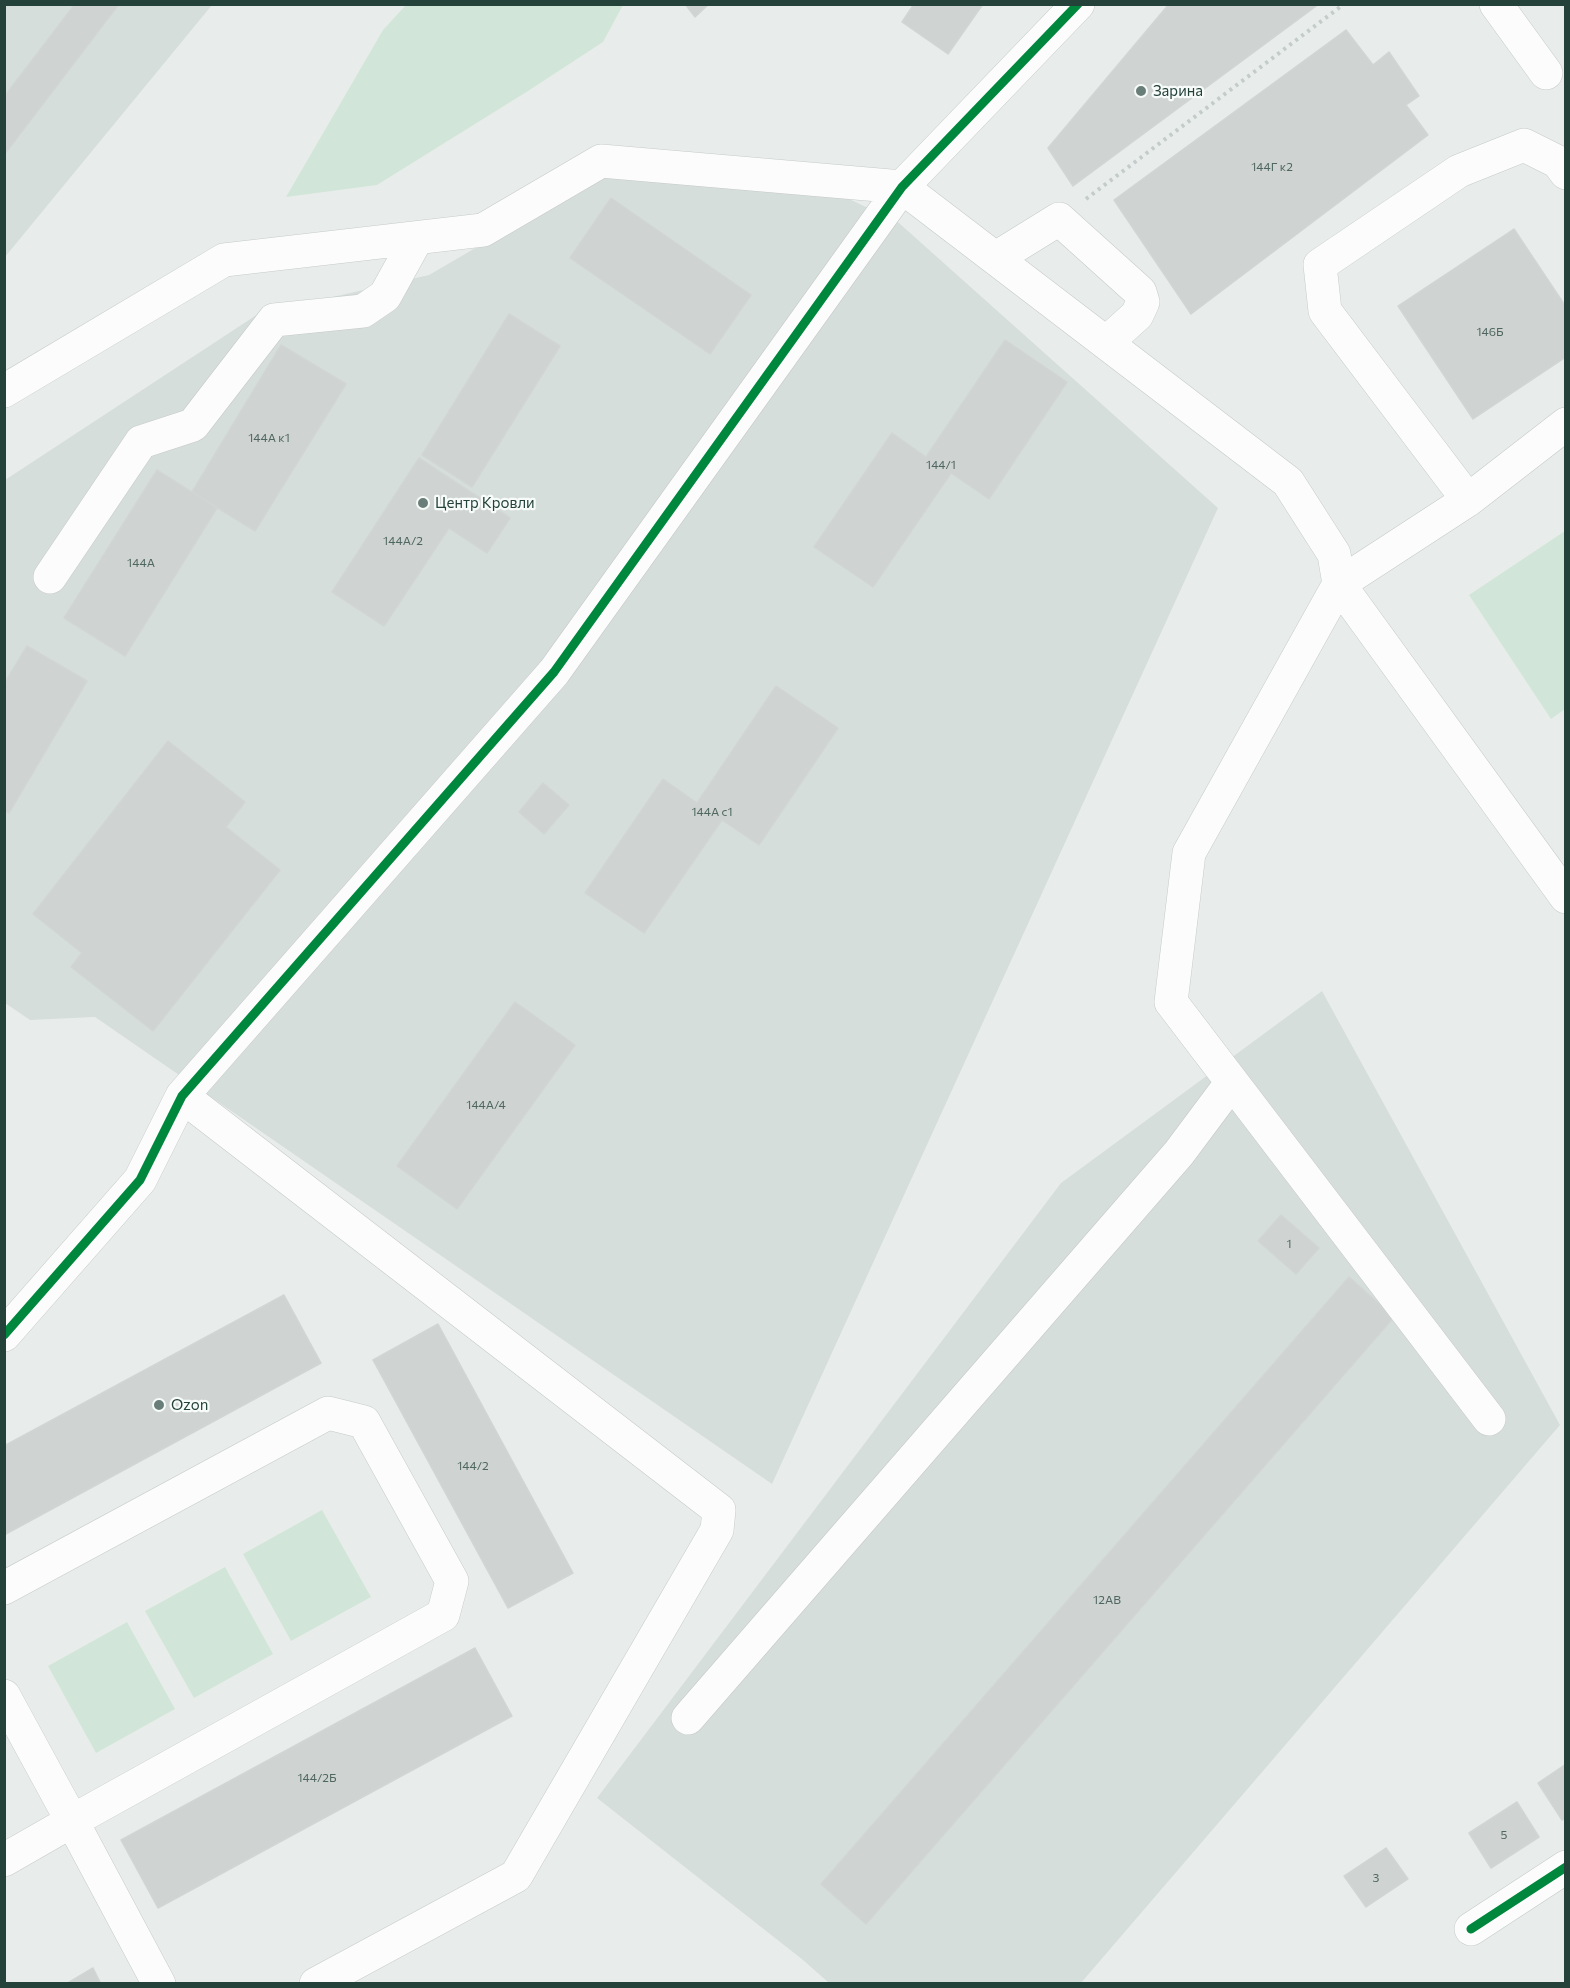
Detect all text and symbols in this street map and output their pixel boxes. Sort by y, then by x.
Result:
place label: Зарина [1153,82,1203,100]
marker: Зарина [1134,84,1148,98]
house number: 144Г к2 [1251,160,1293,174]
house number: 146Б [1476,325,1504,339]
house number: 144А к1 [248,431,290,445]
house number: 144/1 [926,458,956,472]
place label: Центр Кровли [435,494,535,512]
marker: Центр Кровли [416,496,430,510]
house number: 144А/2 [383,534,423,548]
house number: 144А [127,556,155,570]
house number: 144А с1 [691,805,733,819]
house number: 144А/4 [466,1098,506,1112]
house number: 1 [1286,1237,1292,1251]
place label: Ozon [171,1396,208,1414]
marker: Ozon [152,1398,166,1412]
house number: 144/2 [457,1459,489,1473]
house number: 12АВ [1093,1593,1121,1607]
house number: 144/2Б [297,1771,337,1785]
house number: 5 [1501,1828,1507,1842]
house number: 3 [1373,1871,1379,1885]

